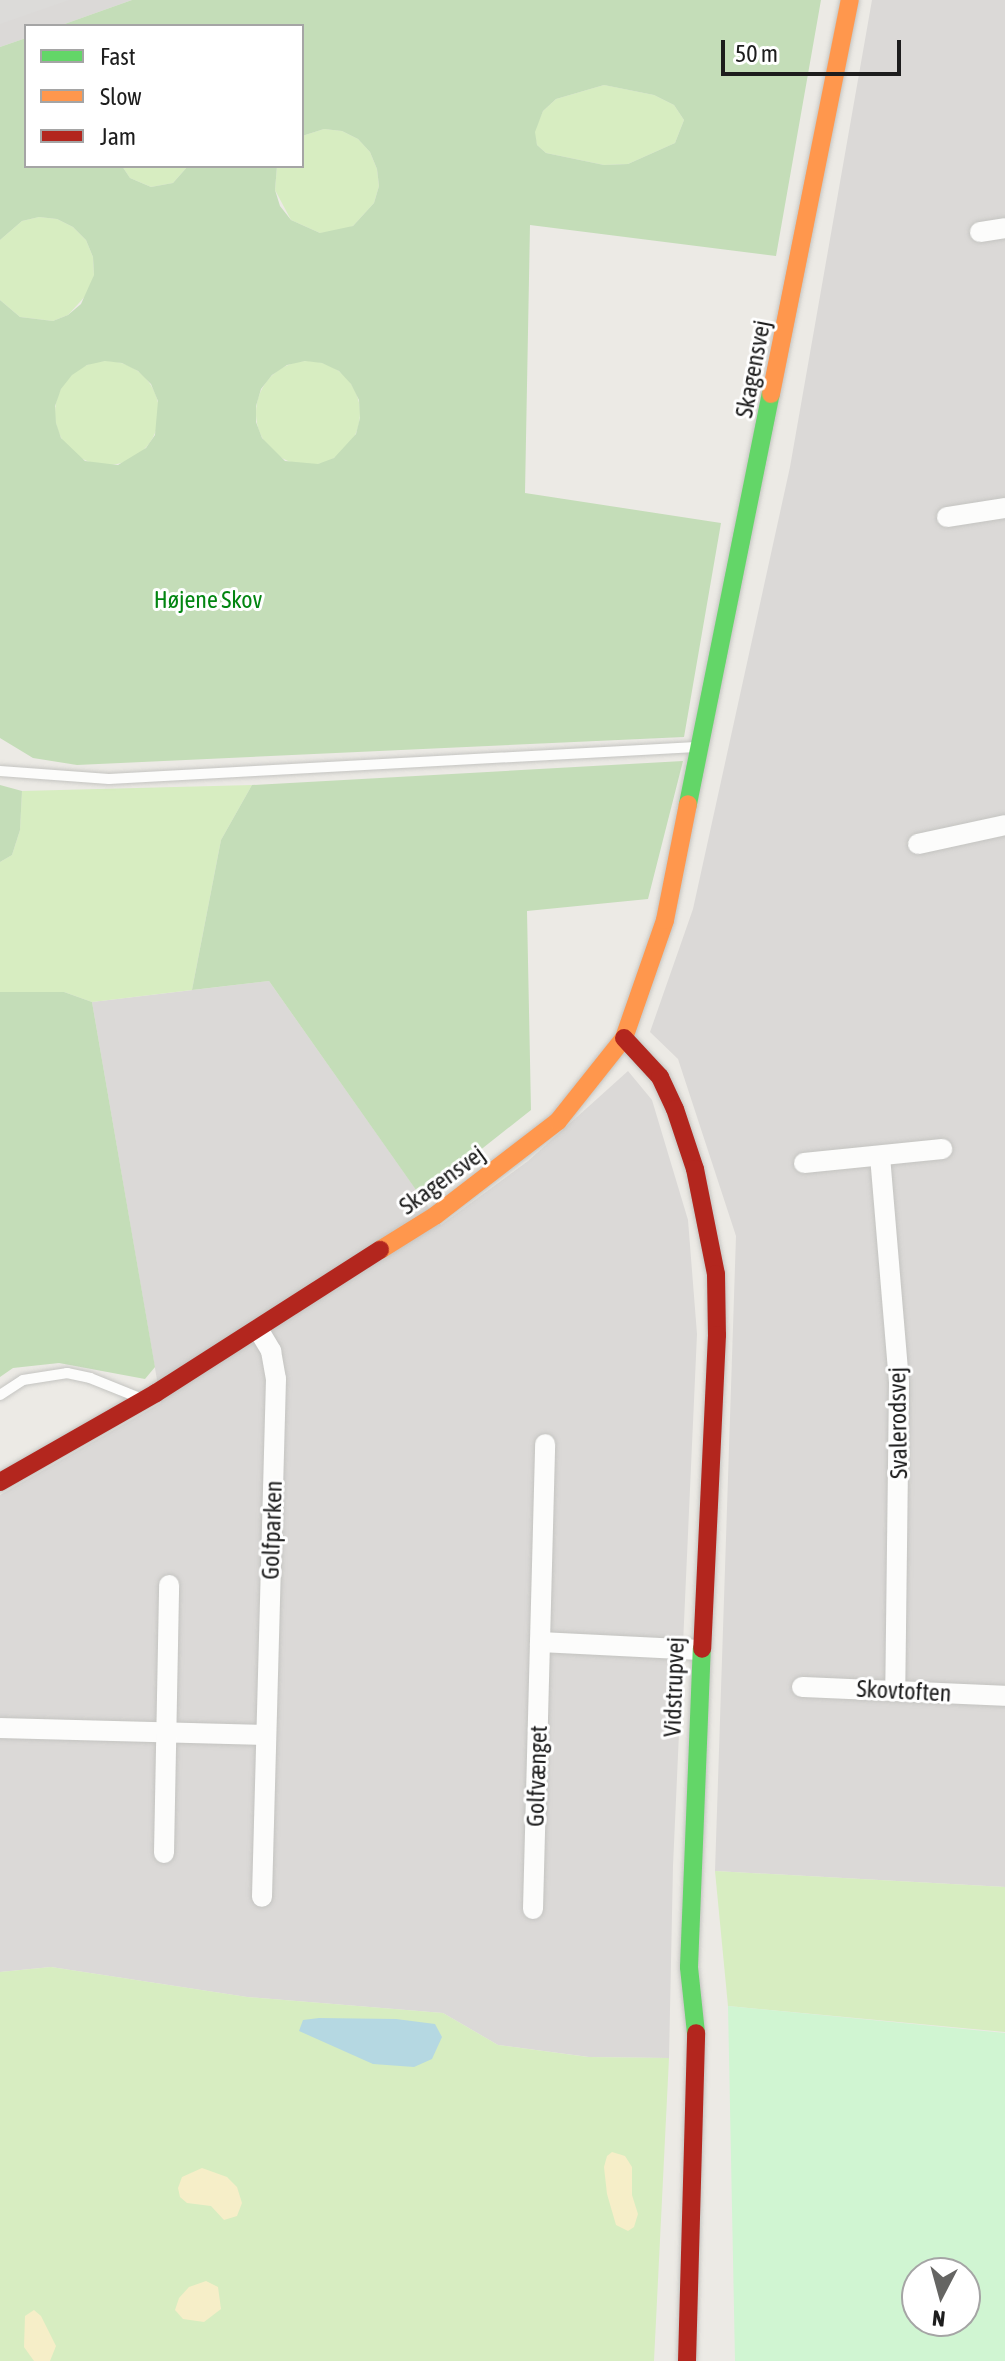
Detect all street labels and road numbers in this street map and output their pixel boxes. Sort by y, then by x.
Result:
street label: Skagensvej [729,318,777,420]
street label: Skagensvej [394,1139,490,1221]
street label: Svalerodsvej [883,1367,913,1479]
street label: Golfparken [256,1480,288,1580]
street label: Vidstrupvej [658,1637,690,1737]
street label: Skovtoften [856,1674,952,1708]
street label: Golfvænget [521,1725,553,1827]

